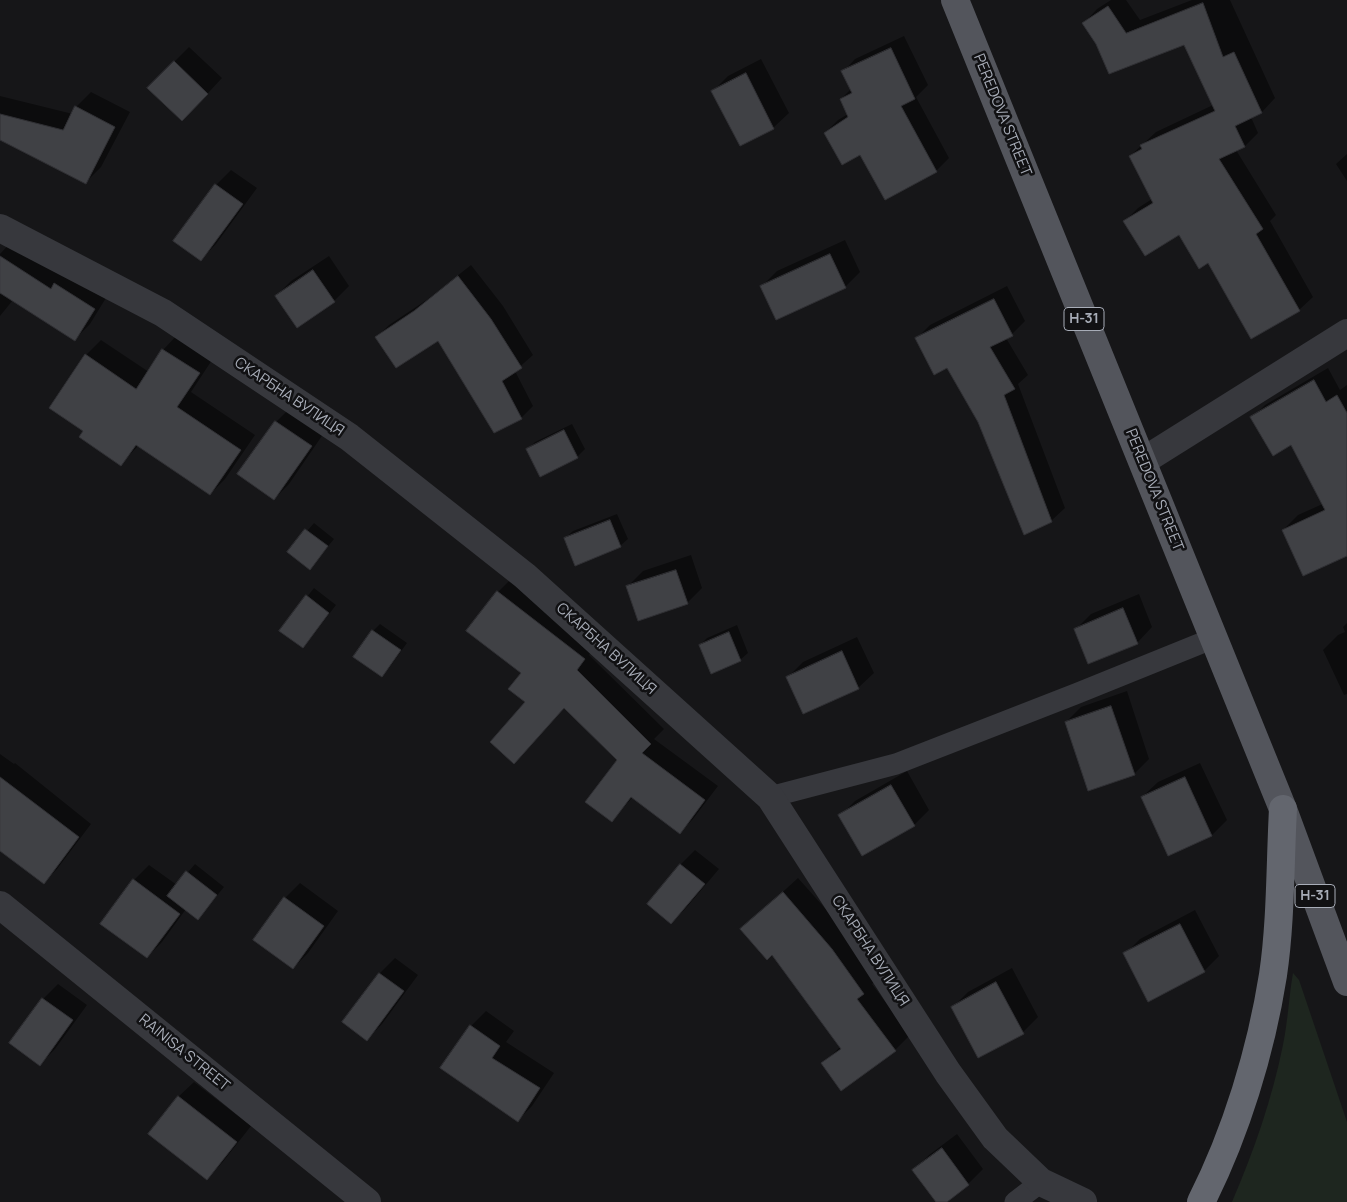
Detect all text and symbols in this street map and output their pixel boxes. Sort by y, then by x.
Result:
street label: PEREDOVA STREET [969,51,1035,179]
road number: Н-31 [1064,308,1104,330]
street label: СКАРБНА ВУЛИЦЯ [231,354,347,440]
street label: PEREDOVA STREET [1121,426,1187,554]
street label: СКАРБНА ВУЛИЦЯ [552,599,660,699]
road number: Н-31 [1295,884,1335,908]
street label: СКАРБНА ВУЛИЦЯ [828,892,912,1010]
street label: RAINISA STREET [135,1011,233,1095]

